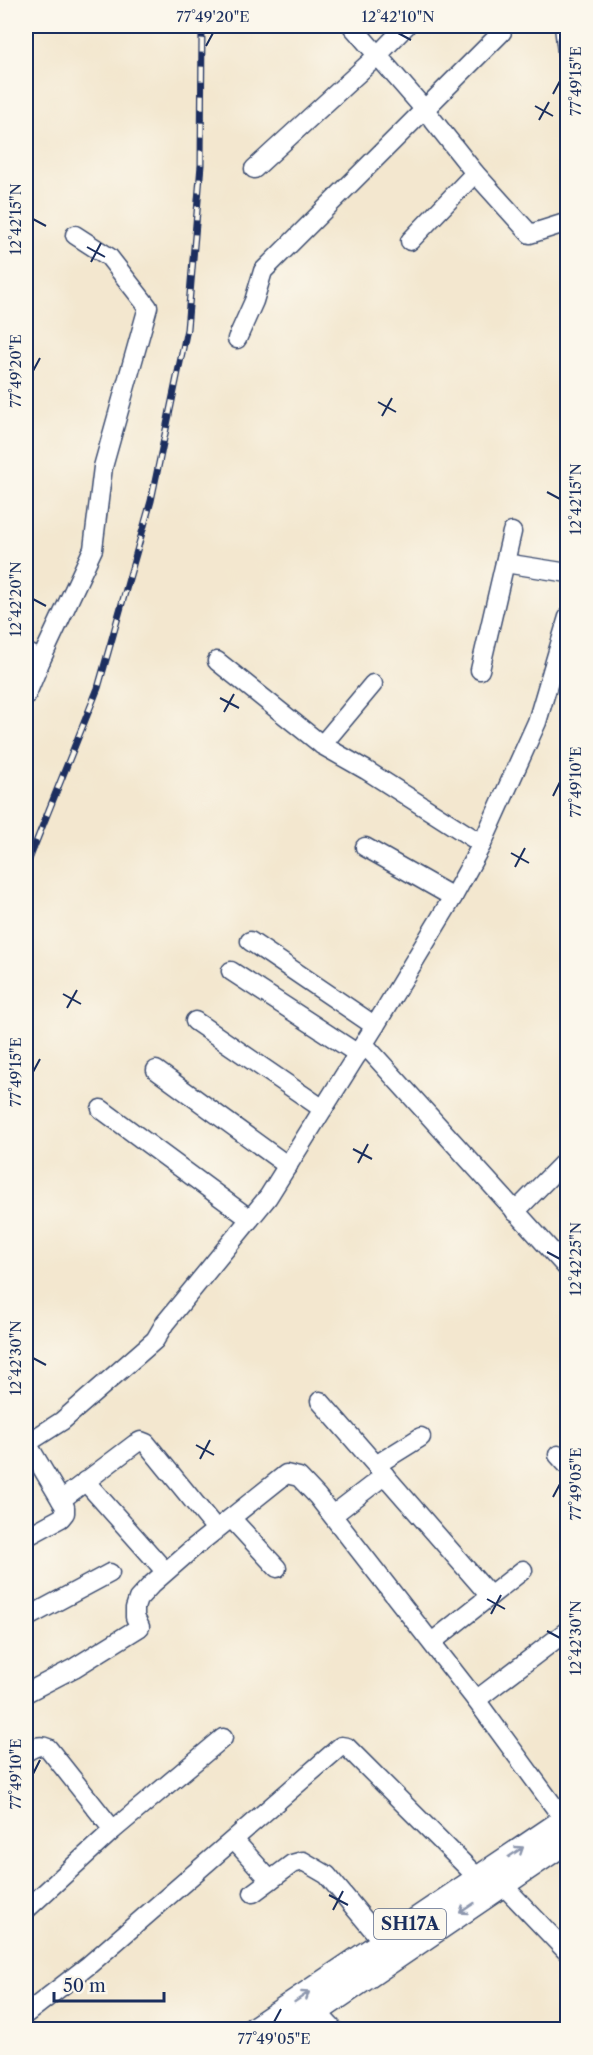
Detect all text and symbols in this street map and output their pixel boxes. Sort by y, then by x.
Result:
text: 77°49'20"E [176,7,250,26]
text: 12°42'10"N [361,7,435,26]
text: 77°49'15"E [566,46,585,116]
text: 12°42'15"N [6,183,25,255]
text: 77°49'20"E [6,334,25,408]
text: 12°42'15"N [566,463,585,535]
text: 12°42'20"N [6,561,25,637]
text: 77°49'10"E [566,746,585,818]
text: 77°49'15"E [6,1037,25,1107]
text: 12°42'25"N [566,1222,585,1296]
text: 12°42'30"N [6,1320,25,1396]
text: 77°49'05"E [566,1448,585,1520]
text: 12°42'30"N [566,1600,585,1676]
text: 77°49'10"E [6,1738,25,1810]
one-way arrow [507,1846,524,1859]
one-way arrow [459,1902,476,1914]
road number: SH17A [374,1909,446,1939]
scale bar [54,1965,164,2003]
text: 50 m [63,1975,106,1997]
one-way arrow [293,1991,310,2003]
text: 77°49'05"E [238,2029,310,2048]

